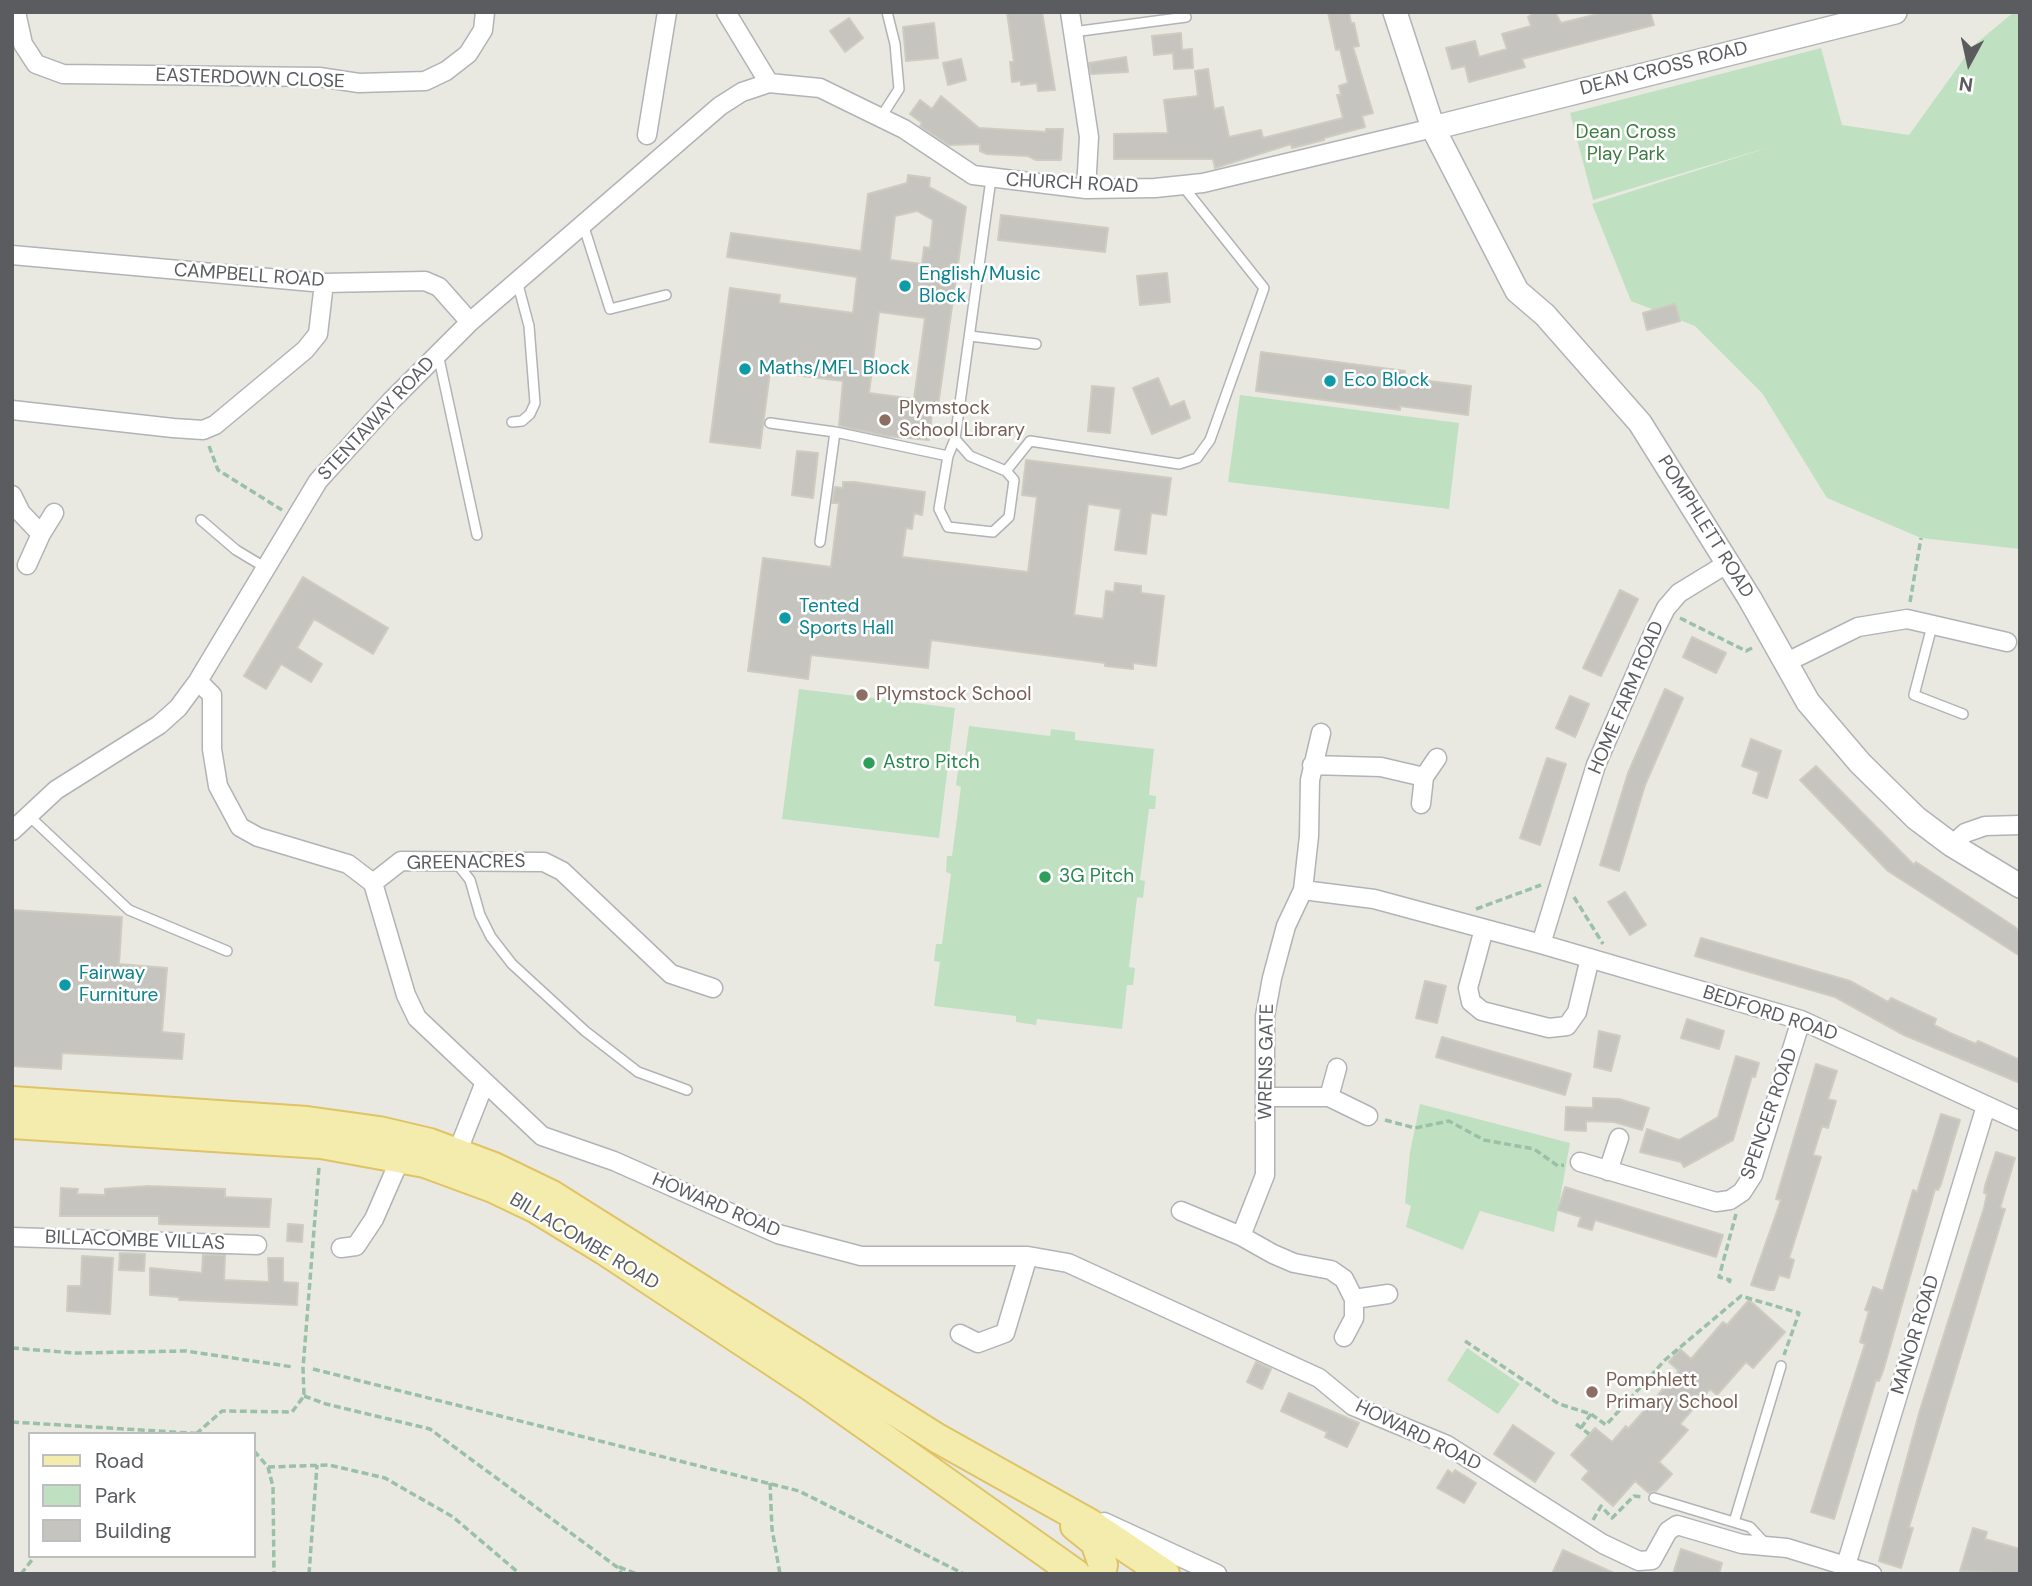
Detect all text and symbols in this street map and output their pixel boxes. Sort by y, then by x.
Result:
north arrow [1934,28,2004,98]
street label: DEAN CROSS ROAD [1578,37,1750,101]
street label: EASTERDOWN CLOSE [155,64,345,94]
text: N [1957,71,1975,98]
park label: Dean Cross Play Park [1576,122,1676,166]
street label: CHURCH ROAD [1005,169,1139,199]
street label: CAMPBELL ROAD [173,259,325,293]
place label: English/Music Block [919,264,1041,308]
marker: English/Music Block [897,278,913,294]
street label: STENTAWAY ROAD [314,352,440,486]
place label: Maths/MFL Block [759,358,910,380]
marker: Maths/MFL Block [737,361,753,377]
place label: Eco Block [1344,370,1429,392]
marker: Eco Block [1322,373,1338,389]
place label: Plymstock School Library [899,398,1025,442]
marker: Plymstock School Library [877,412,893,428]
street label: POMPHLETT ROAD [1652,452,1758,602]
place label: Tented Sports Hall [799,596,894,640]
marker: Tented Sports Hall [777,610,793,626]
street label: HOME FARM ROAD [1584,618,1670,778]
place label: Plymstock School [876,684,1031,706]
marker: Plymstock School [854,687,870,703]
place label: Astro Pitch [883,752,980,774]
marker: Astro Pitch [861,755,877,771]
street label: GREENACRES [406,851,526,875]
place label: 3G Pitch [1059,866,1134,888]
marker: 3G Pitch [1037,869,1053,885]
place label: Fairway Furniture [79,963,158,1007]
marker: Fairway Furniture [57,977,73,993]
street label: BEDFORD ROAD [1700,981,1840,1047]
street label: WRENS GATE [1255,1004,1279,1120]
street label: SPENCER ROAD [1737,1045,1803,1183]
street label: HOWARD ROAD [648,1169,784,1243]
street label: BILLACOMBE ROAD [505,1188,663,1296]
street label: BILLACOMBE VILLAS [45,1226,225,1256]
street label: MANOR ROAD [1887,1273,1945,1397]
place label: Pomphlett Primary School [1606,1370,1738,1414]
marker: Pomphlett Primary School [1584,1384,1600,1400]
street label: HOWARD ROAD [1351,1396,1485,1476]
legend [28,1432,256,1558]
text: Road [95,1447,144,1475]
text: Park [95,1482,136,1510]
text: Building [95,1517,171,1545]

